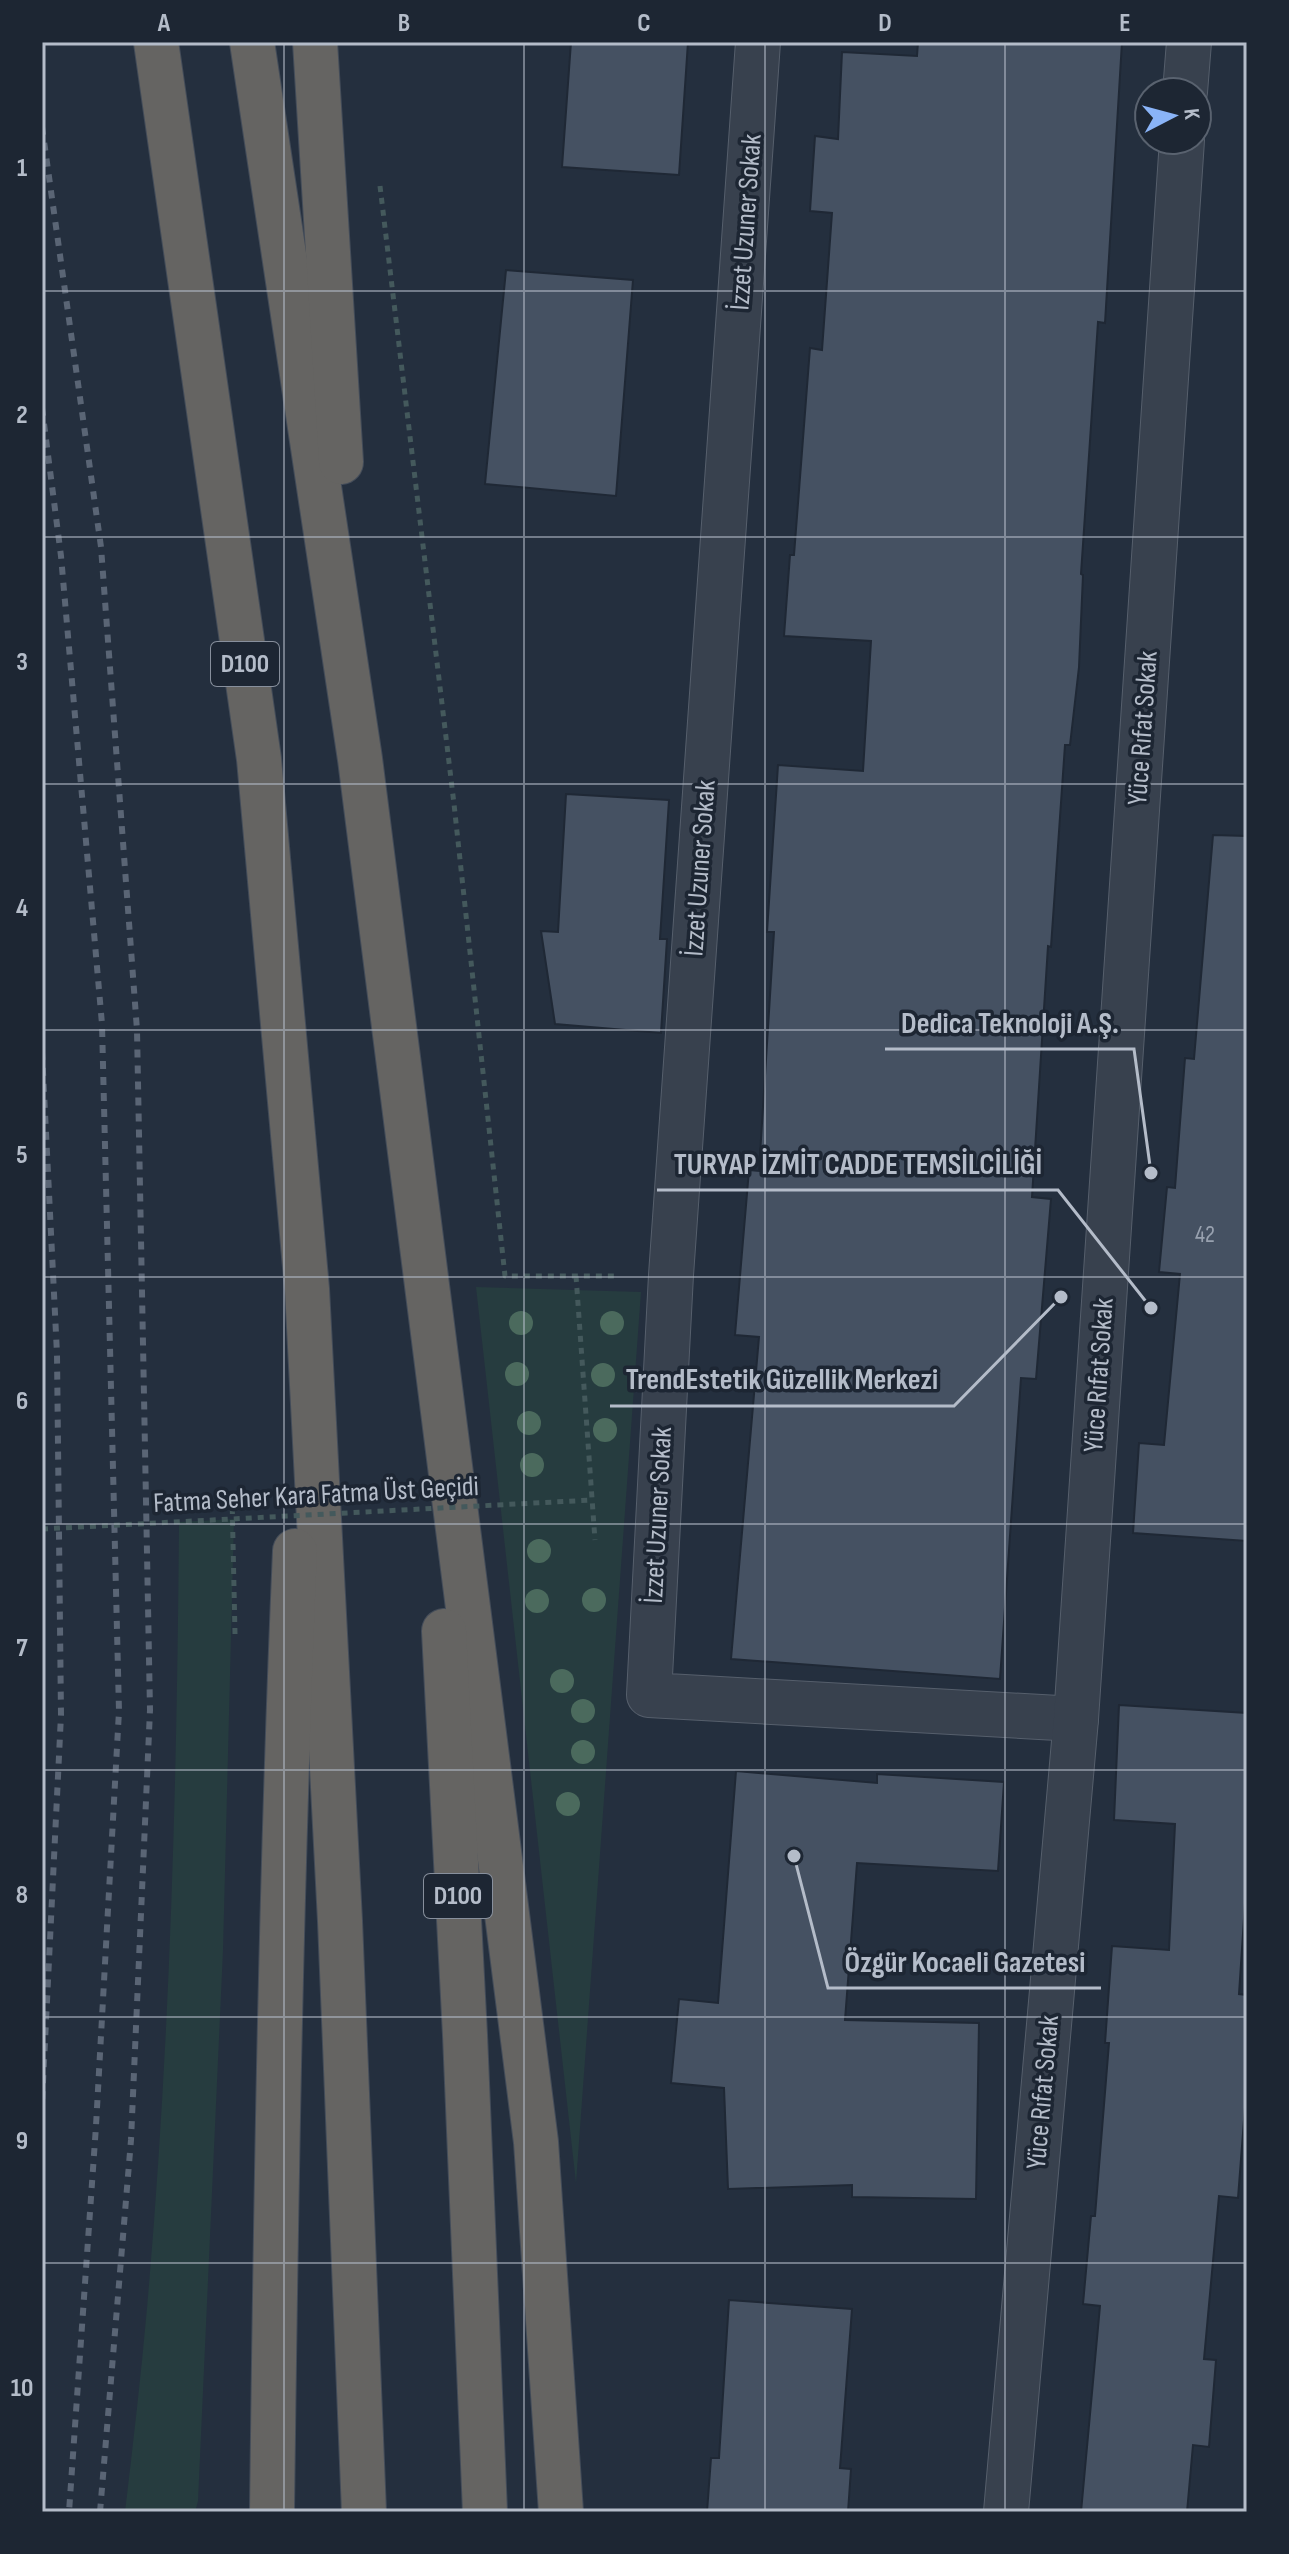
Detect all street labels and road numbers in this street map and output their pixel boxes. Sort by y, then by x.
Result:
street label: İzzet Uzuner Sokak [723,132,769,311]
road number: D100 [211,642,279,686]
street label: Yüce Rıfat Sokak [1121,649,1165,806]
street label: İzzet Uzuner Sokak [677,778,723,957]
street label: Yüce Rıfat Sokak [1077,1296,1121,1453]
street label: İzzet Uzuner Sokak [637,1426,679,1604]
street label: Fatma Seher Kara Fatma Üst Geçidi [152,1470,480,1520]
road number: D100 [424,1874,492,1918]
street label: Yüce Rıfat Sokak [1020,2013,1066,2170]

